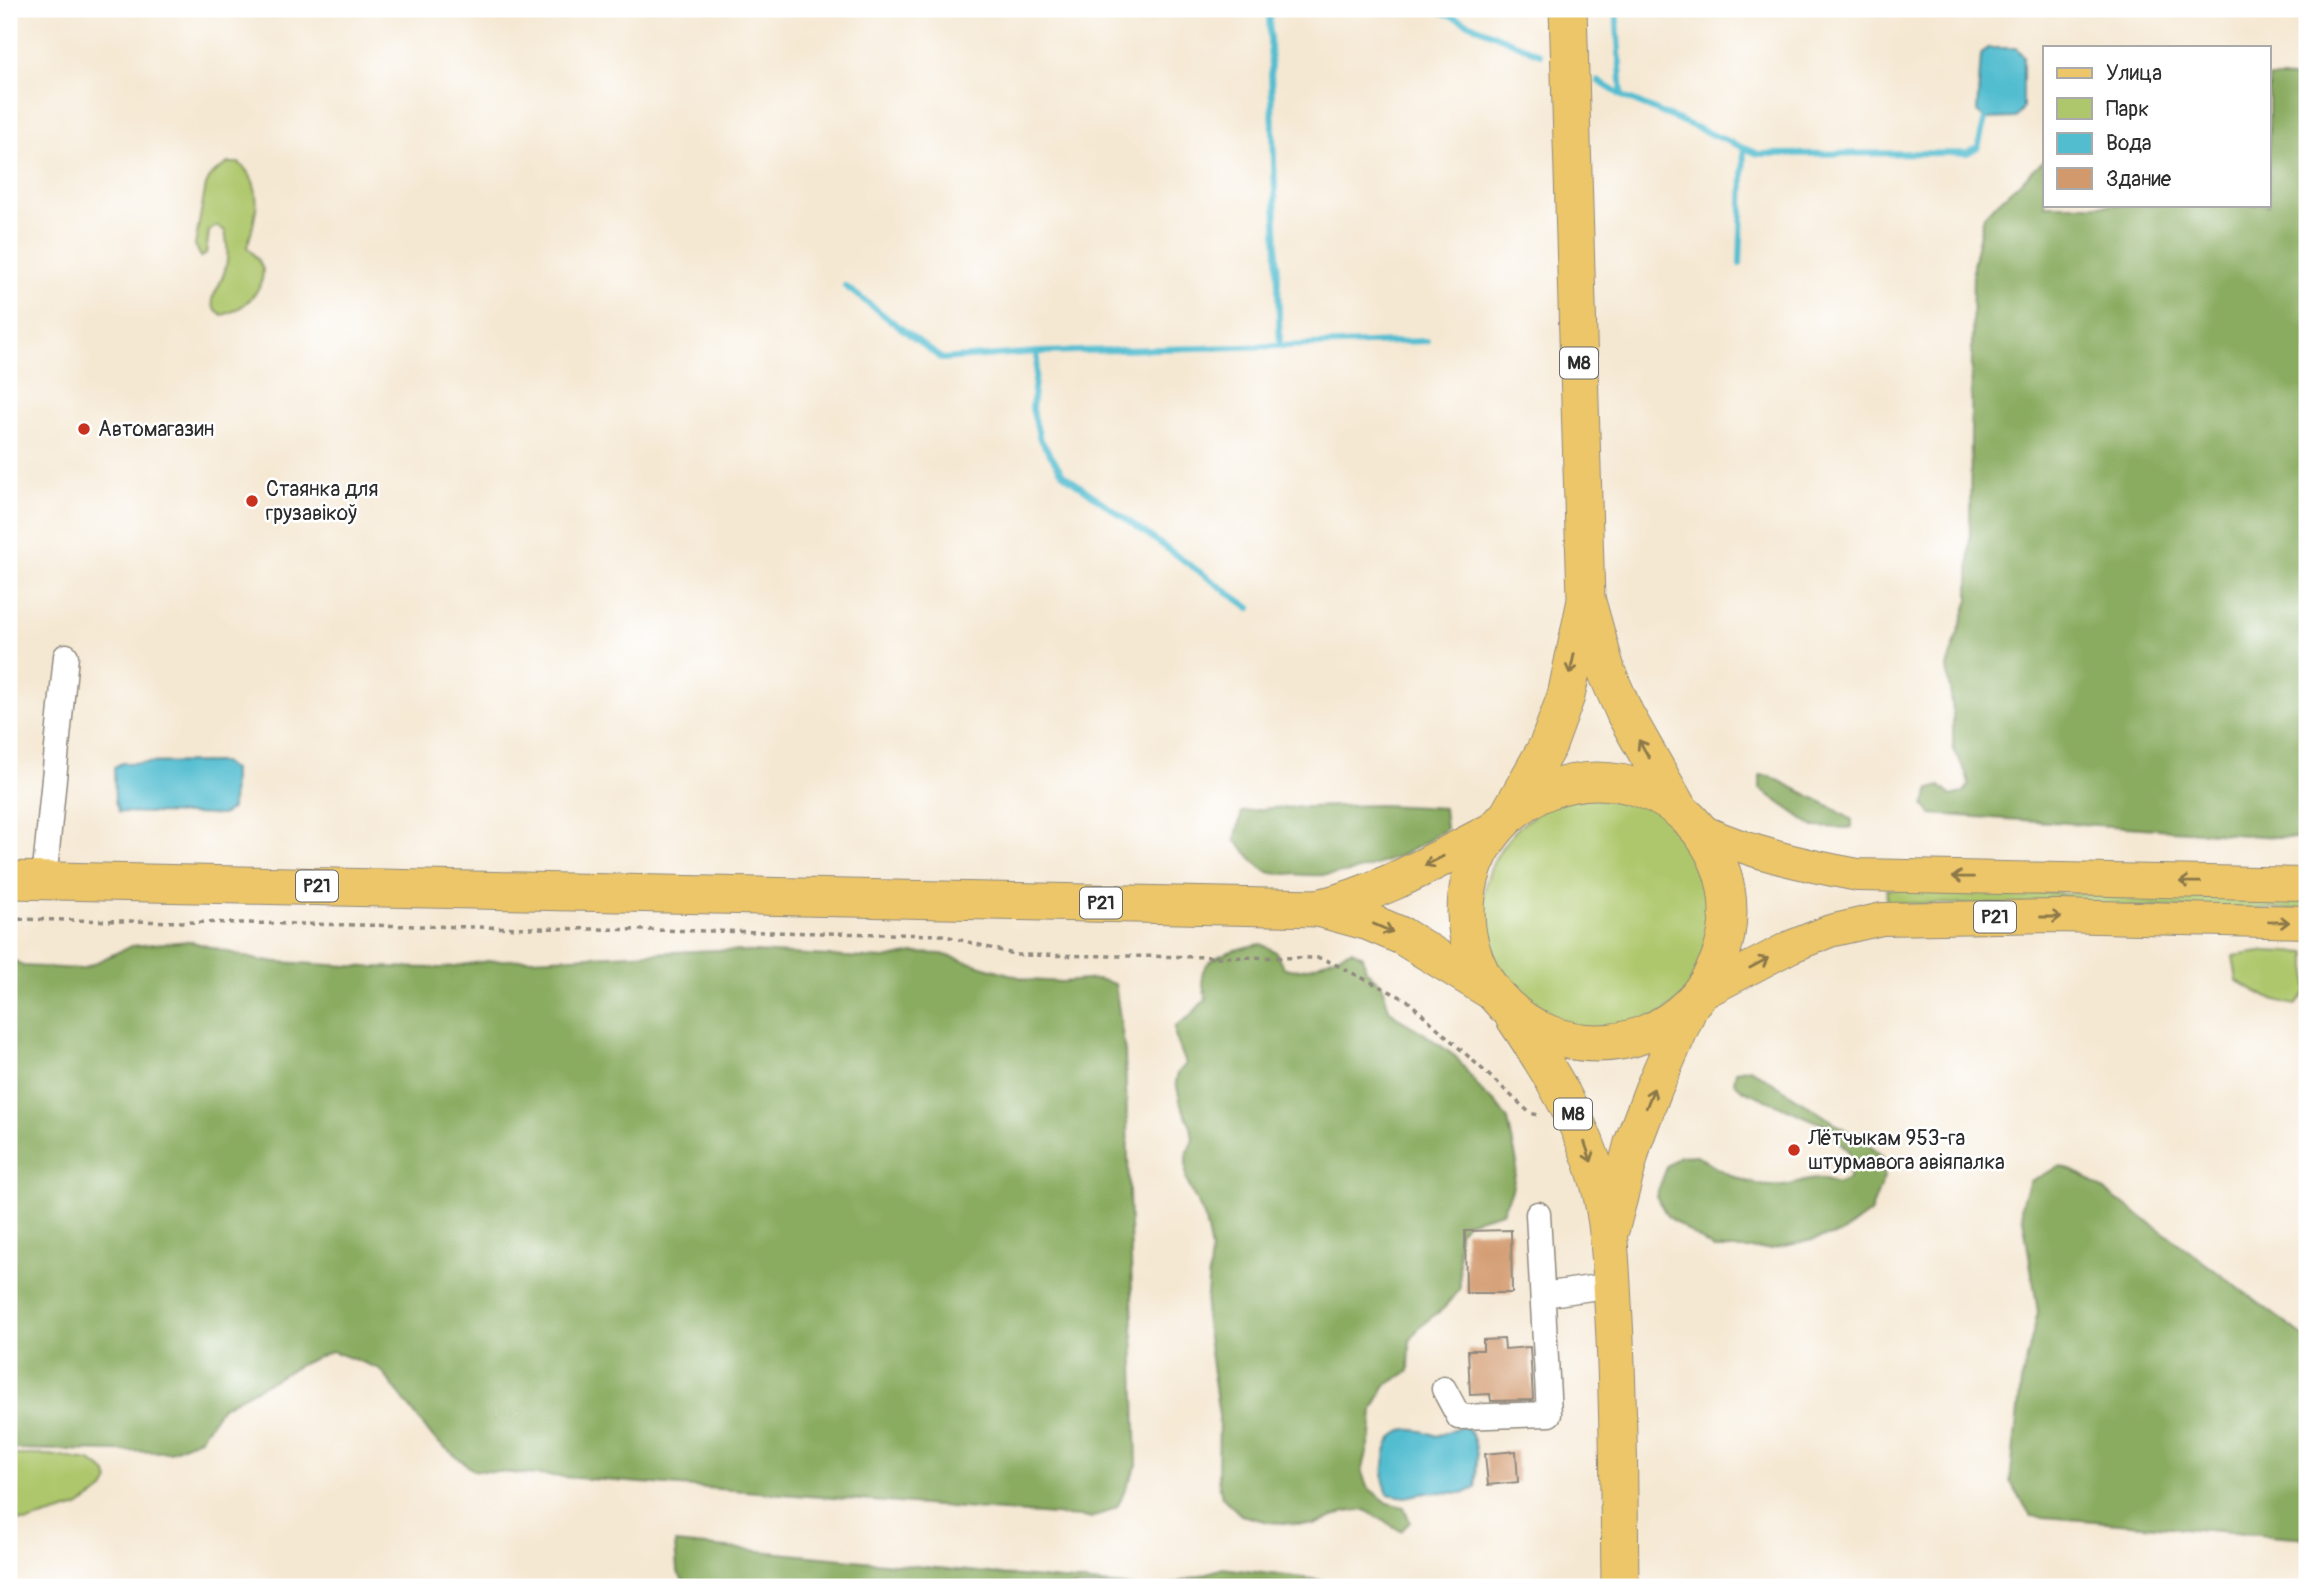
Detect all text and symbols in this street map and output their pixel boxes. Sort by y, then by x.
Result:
legend [2043,46,2270,206]
text: Улица [2106,60,2162,87]
text: Парк [2106,96,2149,123]
text: Вода [2106,130,2152,157]
text: Здание [2106,166,2172,193]
road number: М8 [1560,348,1598,378]
place label: Автомагазин [98,416,214,443]
marker: Автомагазин [76,421,92,437]
place label: Стаянка для грузавікоў [266,476,378,527]
marker: Стаянка для грузавікоў [244,493,260,509]
one-way arrow [1565,652,1579,675]
one-way arrow [1637,739,1651,759]
one-way arrow [1424,854,1445,868]
road number: Р21 [296,870,338,902]
one-way arrow [1951,871,1974,884]
one-way arrow [2179,875,2202,888]
road number: Р21 [1080,888,1122,918]
road number: Р21 [1974,902,2016,932]
one-way arrow [2040,910,2063,924]
one-way arrow [2267,915,2290,928]
one-way arrow [1372,922,1394,935]
one-way arrow [1748,956,1769,969]
one-way arrow [1645,1087,1657,1109]
road number: М8 [1554,1098,1592,1130]
place label: Лётчыкам 953-га штурмавога авіяпалка [1807,1125,2005,1176]
one-way arrow [1582,1141,1595,1163]
marker: Лётчыкам 953-га штурмавога авіяпалка [1786,1142,1802,1158]

